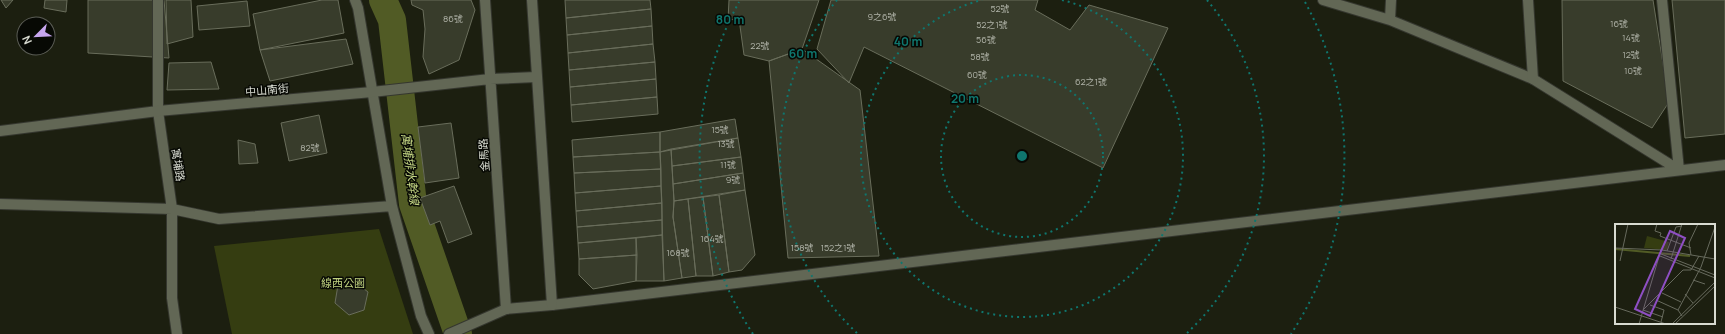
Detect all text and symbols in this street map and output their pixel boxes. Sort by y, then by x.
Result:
house number: 52號 [990,2,1010,15]
house number: 9之6號 [867,10,897,23]
text: 80 m [716,11,744,28]
house number: 86號 [443,12,463,25]
north arrow [16,16,56,56]
house number: 16號 [1610,17,1628,30]
house number: 52之1號 [976,18,1008,31]
house number: 14號 [1622,31,1640,44]
text: 40 m [894,33,922,50]
house number: 56號 [976,33,996,46]
text: N [18,34,35,47]
house number: 22號 [750,39,770,52]
text: 60 m [789,45,817,62]
house number: 12號 [1622,48,1640,61]
house number: 58號 [970,50,990,63]
house number: 10號 [1624,64,1642,77]
house number: 60號 [967,68,987,81]
house number: 62之1號 [1075,75,1107,88]
street label: 中山南街 [244,80,290,99]
text: 20 m [951,90,979,107]
house number: 15號 [711,123,729,136]
water label: 寓埔排水幹線 [398,132,424,208]
house number: 13號 [717,137,735,150]
street label: 金馬路 [475,138,492,172]
house number: 82號 [300,141,320,154]
street label: 寓埔路 [169,147,188,182]
centre of rings [1015,149,1029,163]
house number: 11號 [720,158,736,171]
house number: 9號 [726,173,740,186]
inset map [1615,224,1715,324]
house number: 164號 [700,232,724,245]
house number: 158號 [791,241,813,254]
house number: 152之1號 [820,241,856,254]
house number: 168號 [666,246,690,259]
park label: 線西公園 [321,275,365,290]

